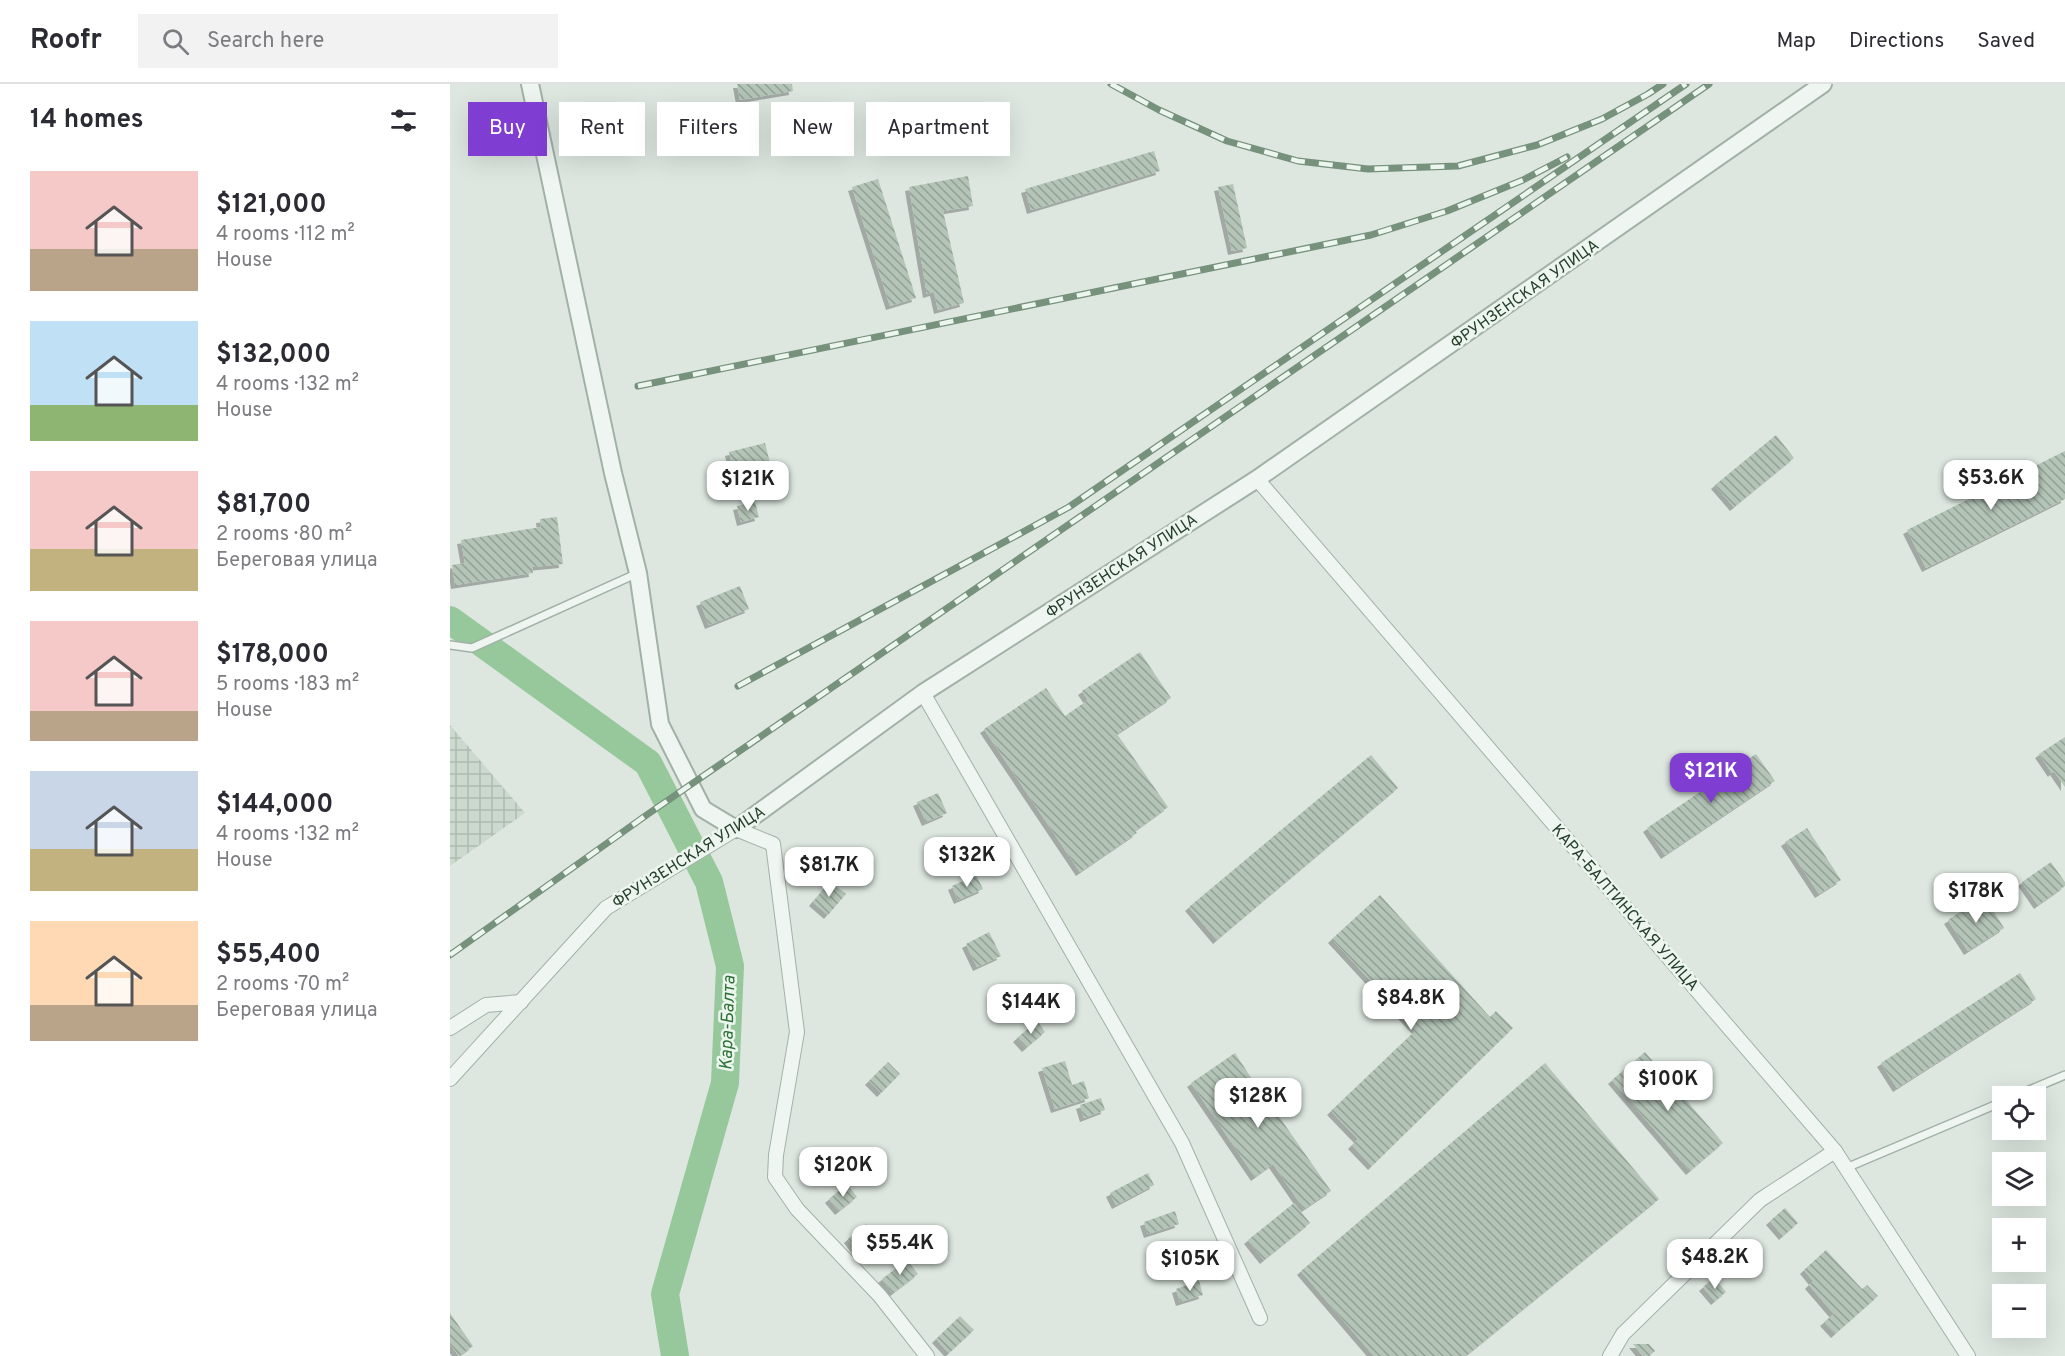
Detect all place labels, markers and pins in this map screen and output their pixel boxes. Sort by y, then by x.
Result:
pin: $53.6K [1942,460,2040,511]
pin: $121K [706,461,790,512]
pin: $121K [1669,753,1753,804]
pin: $132K [925,837,1009,888]
pin: $81.7K [780,847,878,898]
pin: $178K [1934,873,2018,924]
pin: $84.8K [1362,980,1460,1031]
pin: $144K [989,984,1073,1035]
pin: $100K [1626,1061,1710,1112]
pin: $128K [1216,1078,1300,1129]
pin: $120K [801,1147,885,1198]
pin: $55.4K [851,1225,949,1276]
pin: $48.2K [1666,1239,1764,1290]
pin: $105K [1148,1241,1232,1292]

